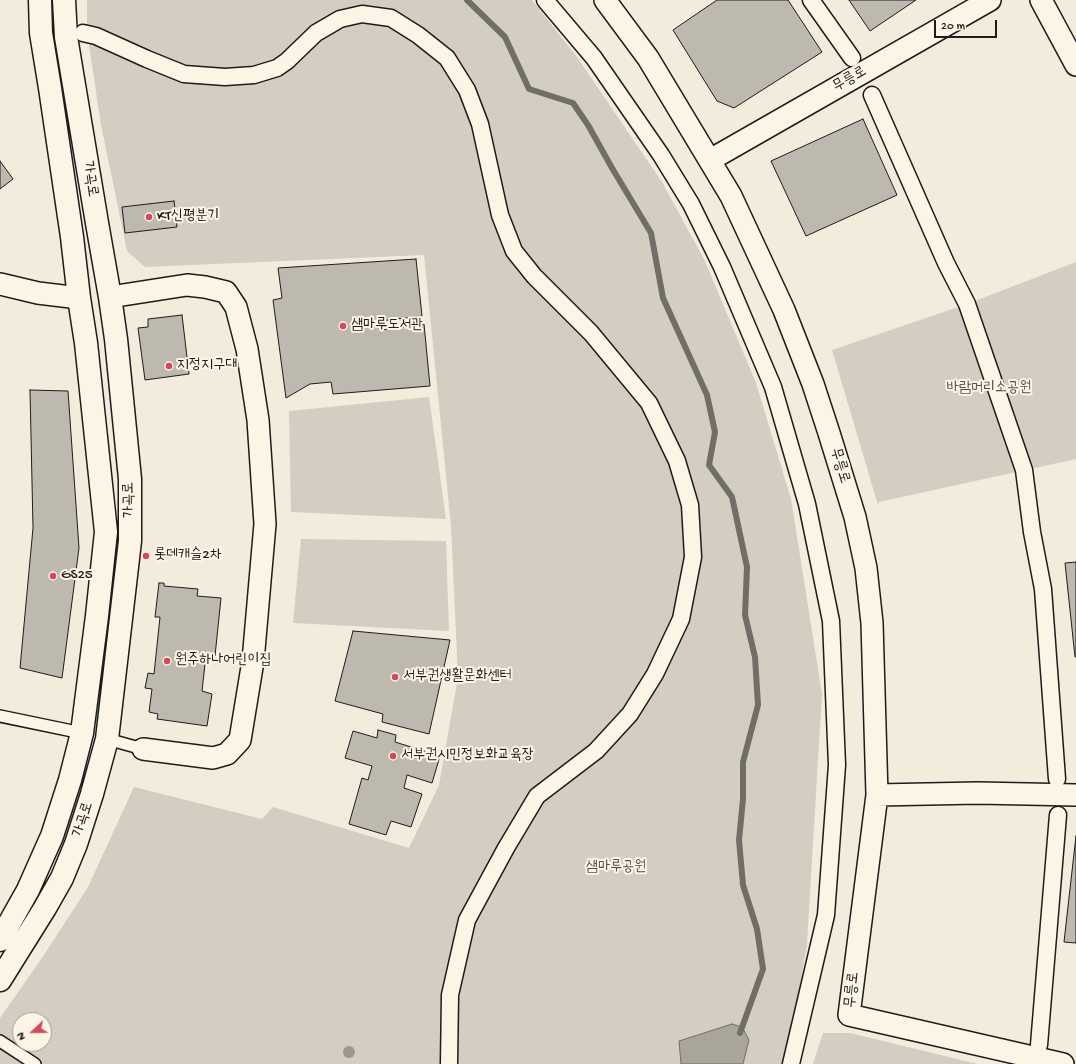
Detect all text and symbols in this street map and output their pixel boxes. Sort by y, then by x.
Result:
scale bar [936,12,999,38]
text: 20 m [941,20,965,34]
street label: 무릉로 [830,63,870,97]
street label: 가곡로 [77,160,101,198]
place label: KT신평분기 [157,208,219,226]
marker: KT신평분기 [144,212,154,222]
place label: 샘마루도서관 [351,317,423,335]
marker: 샘마루도서관 [338,321,348,331]
place label: 지정지구대 [177,357,237,375]
marker: 지정지구대 [164,361,174,371]
park label: 바람머리소공원 [947,380,1031,398]
street label: 무릉로 [825,446,853,486]
street label: 가곡로 [121,482,139,518]
place label: 롯데캐슬2차 [154,547,222,565]
marker: 롯데캐슬2차 [141,551,151,561]
place label: GS25 [61,567,93,585]
marker: GS25 [48,571,58,581]
place label: 원주하나어린이집 [175,652,272,670]
marker: 원주하나어린이집 [162,656,172,666]
place label: 서부권생활문화센터 [403,668,512,686]
marker: 서부권생활문화센터 [390,672,400,682]
place label: 서부권시민정보화교육장 [401,747,534,765]
marker: 서부권시민정보화교육장 [388,751,398,761]
street label: 가곡로 [70,800,98,840]
park label: 샘마루공원 [586,859,646,877]
street label: 무릉로 [842,971,864,1009]
north arrow [12,1012,52,1052]
text: N [15,1031,29,1042]

